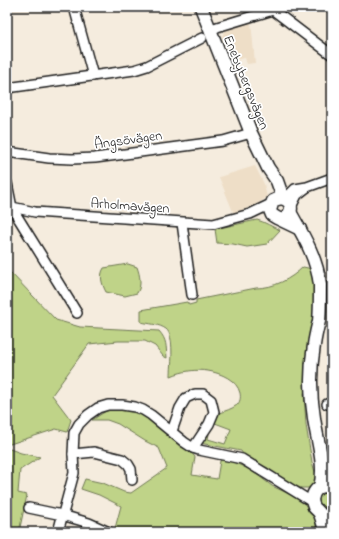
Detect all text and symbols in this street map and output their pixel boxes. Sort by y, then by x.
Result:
street label: Enebybergsvägen [216,32,274,133]
street label: Ängsövägen [93,125,164,157]
street label: Arholmavägen [90,193,170,221]

